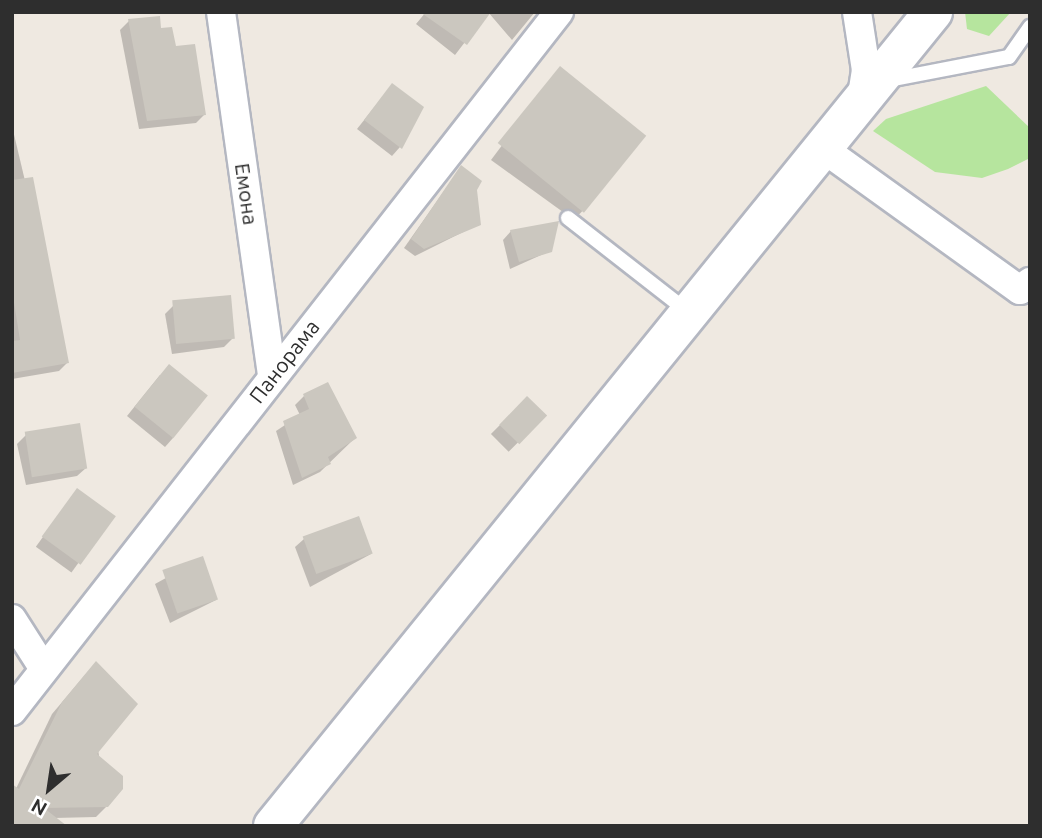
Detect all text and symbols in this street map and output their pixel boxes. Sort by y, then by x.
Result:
street label: Емона [230,161,264,227]
street label: Панорама [244,314,324,408]
north arrow [14,754,84,824]
text: N [27,794,50,820]

